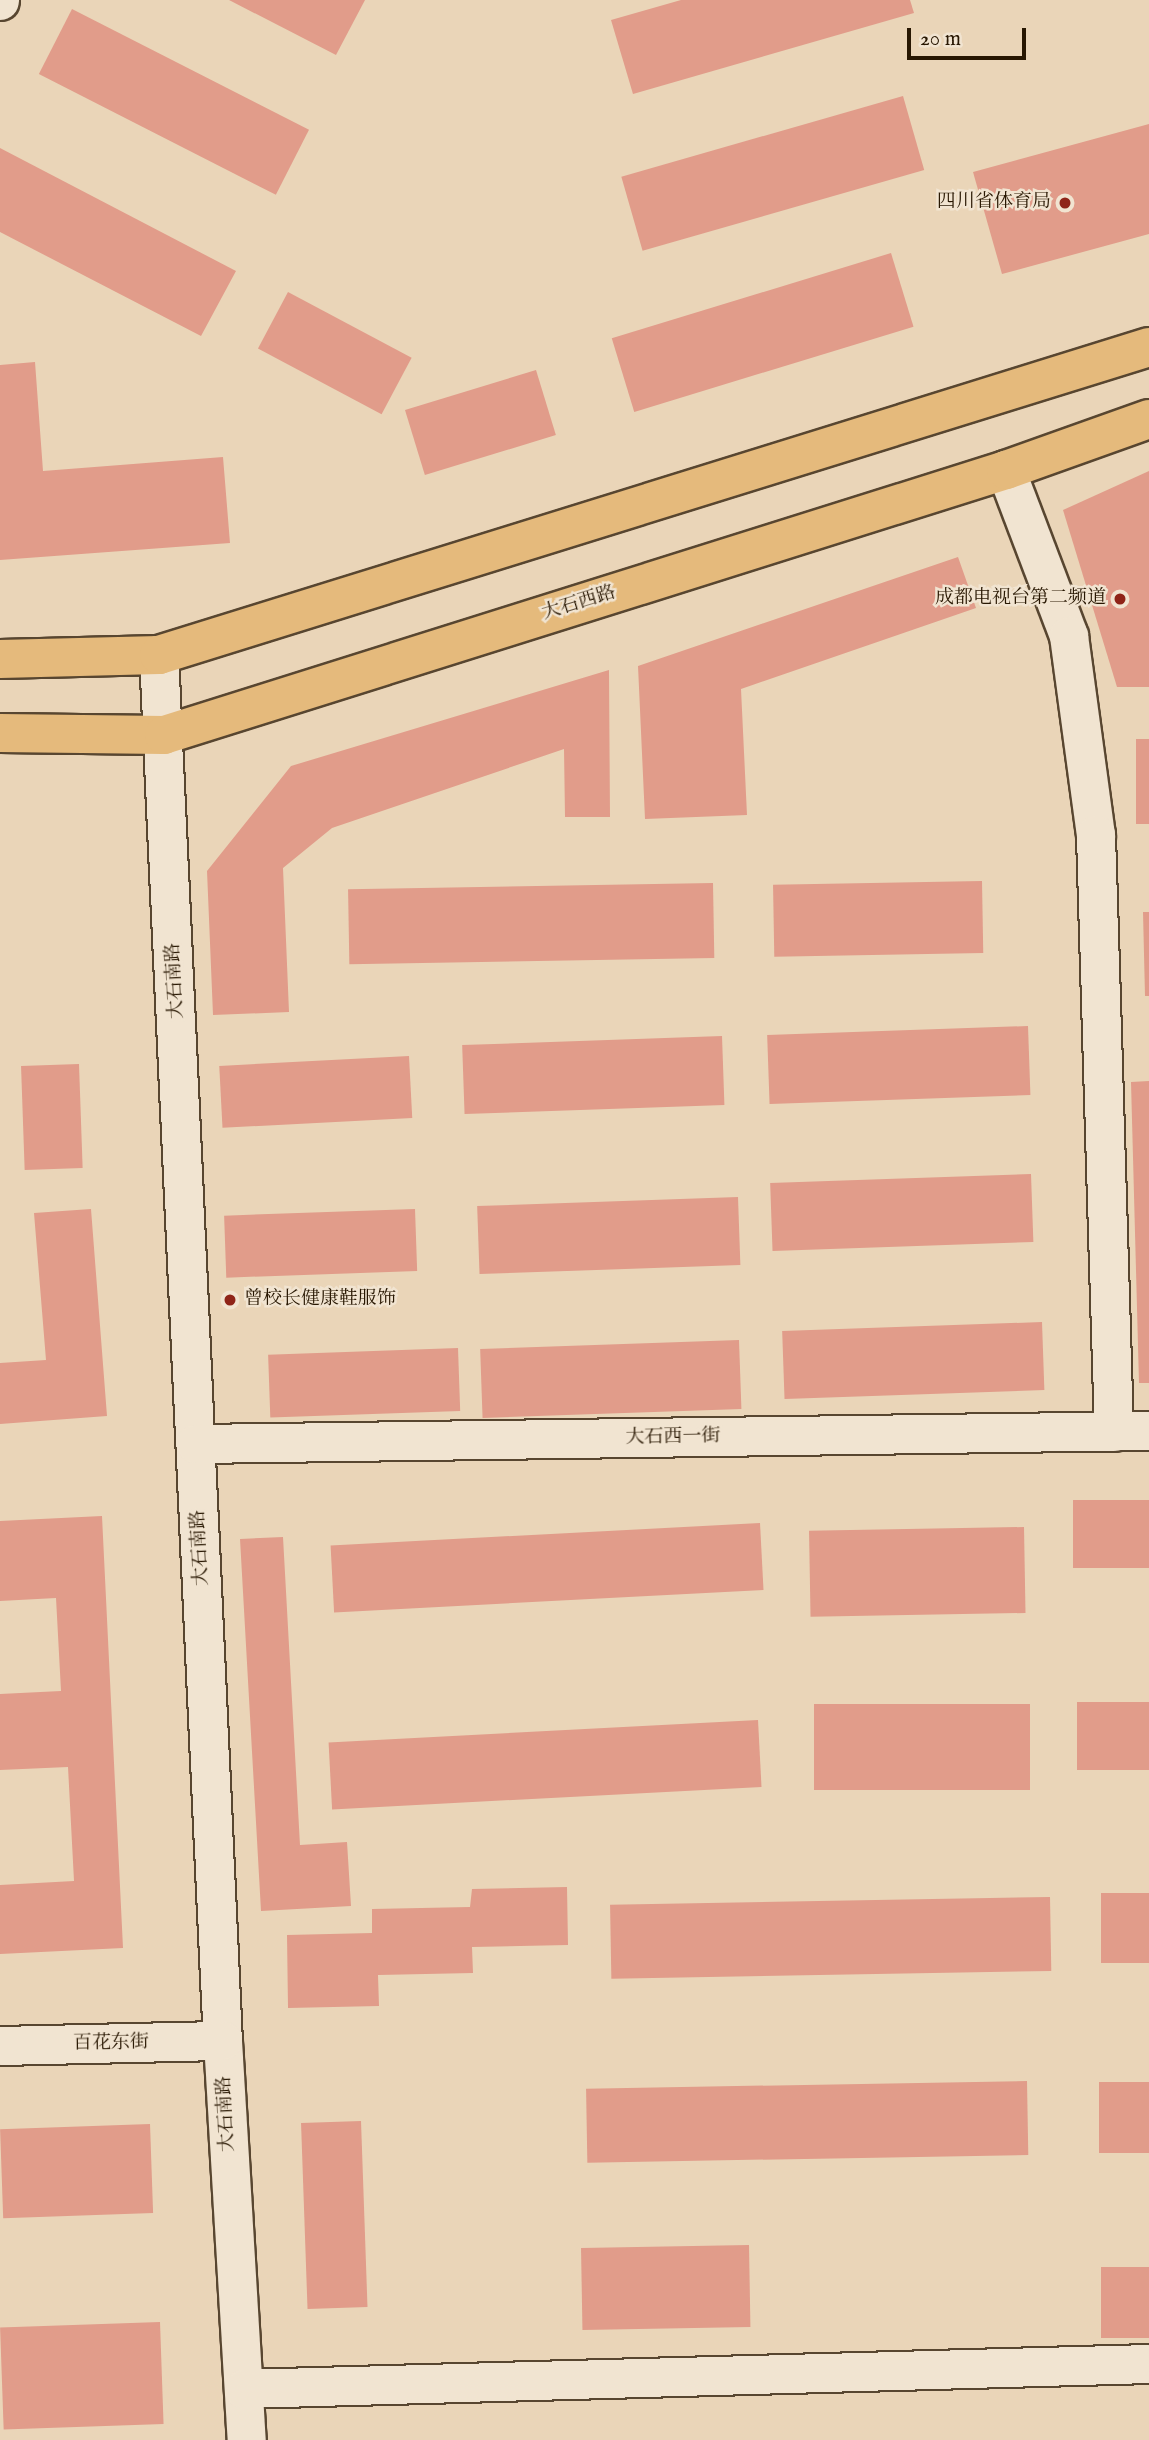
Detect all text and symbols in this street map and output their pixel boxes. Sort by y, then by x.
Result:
scale bar [911,14,1030,58]
text: 20 m [920,26,961,53]
place label: 四川省体育局 [937,192,1051,214]
marker: 四川省体育局 [1057,195,1073,211]
street label: 大石西路 [539,582,619,626]
place label: 成都电视台第二频道 [935,588,1106,610]
marker: 成都电视台第二频道 [1112,591,1128,607]
street label: 大石南路 [163,942,189,1020]
place label: 曾校长健康鞋服饰 [244,1289,396,1311]
marker: 曾校长健康鞋服饰 [222,1292,238,1308]
street label: 大石西一街 [625,1426,721,1450]
street label: 大石南路 [188,1509,214,1587]
street label: 百花东街 [73,2032,149,2056]
street label: 大石南路 [214,2075,240,2153]

